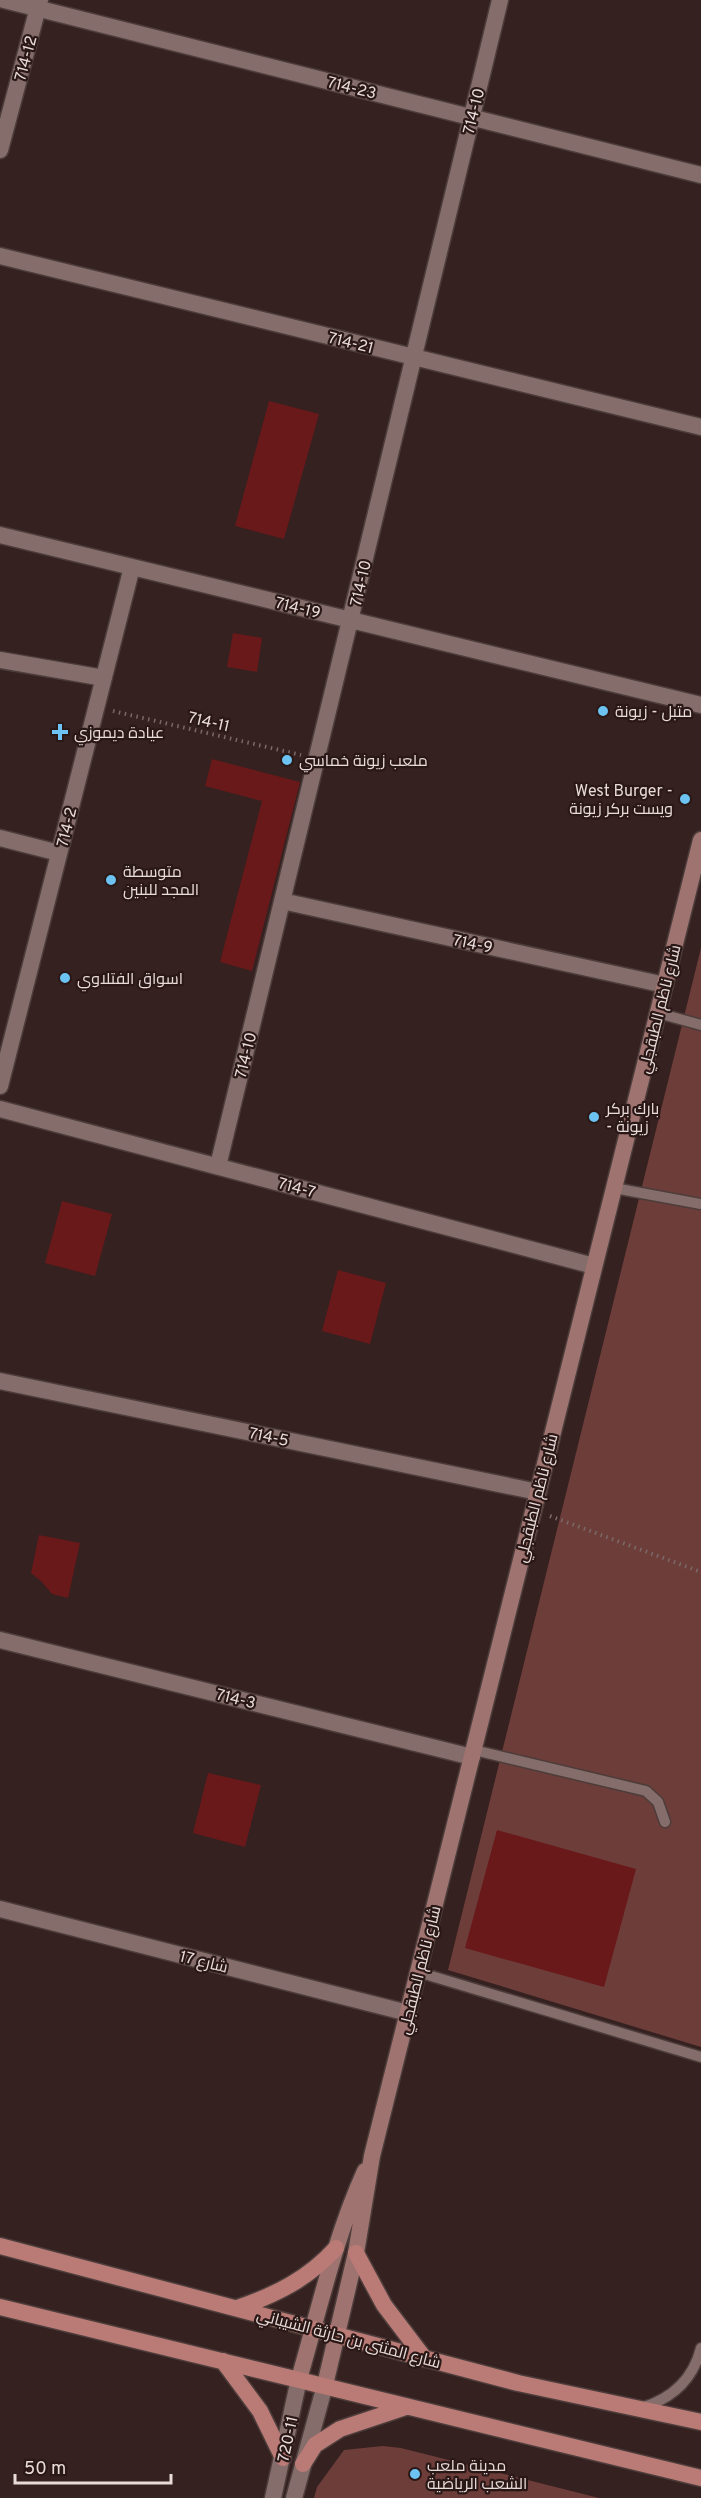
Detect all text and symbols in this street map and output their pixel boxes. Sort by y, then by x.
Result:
street label: 714-12 [11,34,43,84]
street label: 714-23 [325,73,378,105]
street label: 714-10 [460,86,490,137]
street label: 714-21 [326,329,375,359]
street label: 714-10 [347,558,377,609]
street label: 714-19 [273,594,322,624]
place label: متبل - زيونة [615,703,692,723]
marker: متبل - زيونة [596,704,610,718]
street label: 714-11 [186,708,232,737]
marker: عيادة ديموزي [51,723,69,741]
place label: عيادة ديموزي [74,724,164,746]
place label: ملعب زيونة خماسي [299,752,428,773]
marker: ملعب زيونة خماسي [280,753,294,767]
place label: West Burger - ويست بركر زيونة [569,782,673,820]
marker: West Burger - ويست بركر زيونة [678,792,692,806]
street label: 714-2 [53,805,83,850]
place label: متوسطة المجد للبنين [123,863,199,901]
marker: متوسطة المجد للبنين [104,873,118,887]
street label: 714-9 [451,931,494,959]
street label: شارع ناظم الطبقجلي [635,943,689,1076]
place label: اسواق الفتلاوي [77,970,183,992]
marker: اسواق الفتلاوي [58,971,72,985]
street label: 714-10 [232,1030,262,1081]
place label: بارك بركر - زيونة [605,1100,659,1138]
marker: بارك بركر - زيونة [587,1110,601,1124]
street label: 714-7 [275,1174,317,1204]
street label: 714-5 [247,1424,290,1452]
street label: شارع ناظم الطبقجلي [512,1432,566,1565]
street label: 714-3 [214,1685,257,1715]
street label: شارع ناظم الطبقجلي [395,1904,449,2037]
street label: شارع 17 [177,1947,230,1979]
street label: شارع المثنى بن حارثة الشيباني [254,2306,443,2376]
street label: 720-11 [274,2415,304,2464]
scale bar [15,2447,171,2485]
place label: مدينة ملعب الشعب الرياضية [427,2457,527,2495]
text: 50 m [24,2458,66,2481]
marker: مدينة ملعب الشعب الرياضية [408,2467,422,2481]

